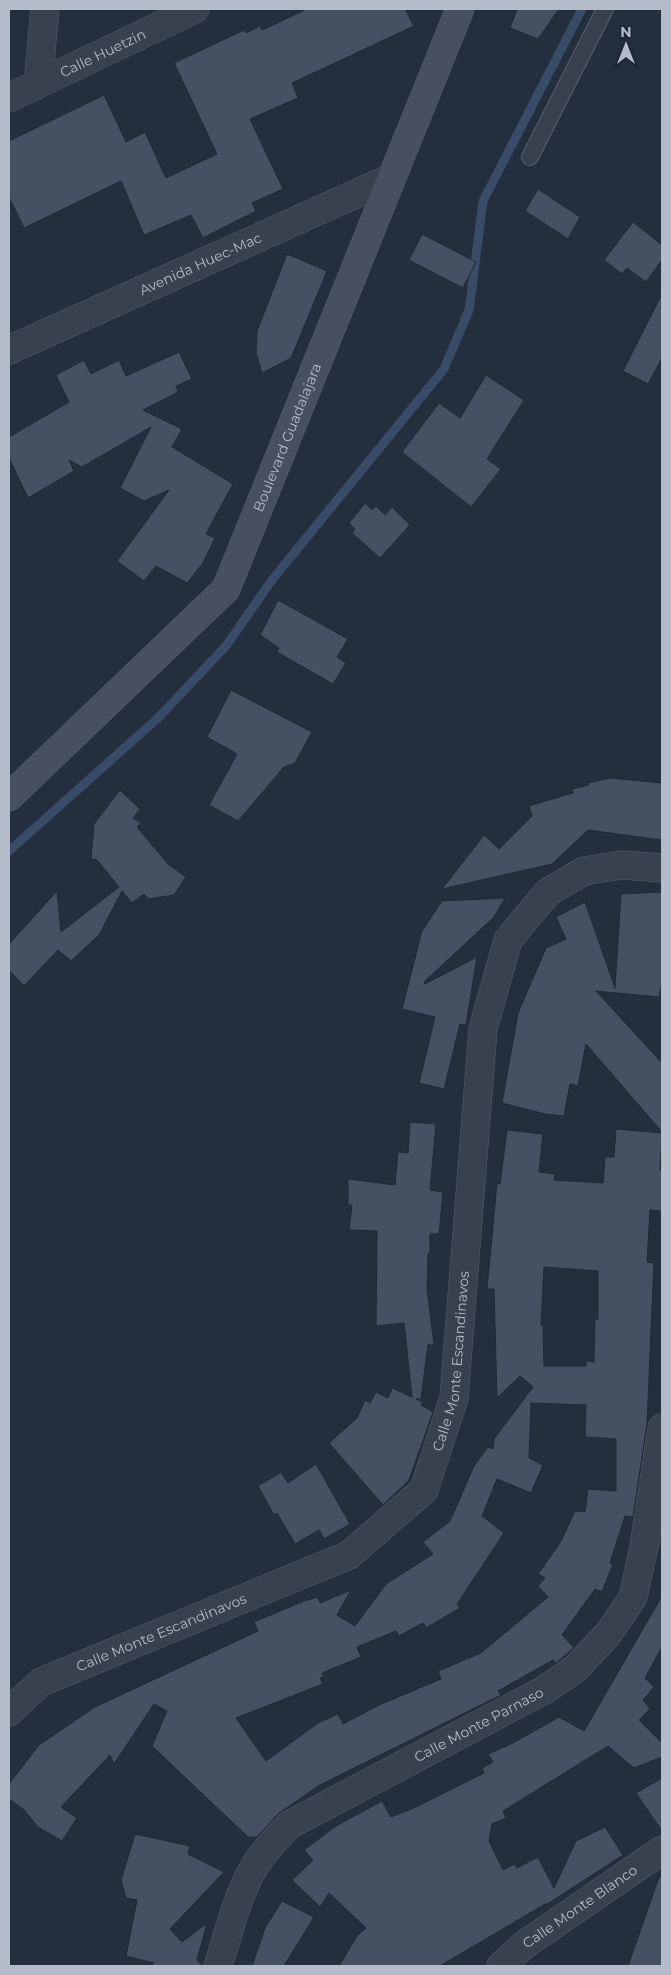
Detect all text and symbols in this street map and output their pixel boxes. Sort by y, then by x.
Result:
north arrow [601,20,651,70]
text: N [620,23,632,41]
street label: Calle Huetzin [57,25,149,81]
street label: Avenida Huec-Mac [137,228,265,299]
street label: Boulevard Guadalajara [249,360,325,514]
street label: Calle Monte Escandinavos [428,1270,473,1453]
street label: Calle Monte Escandinavos [73,1589,249,1676]
street label: Calle Monte Parnaso [411,1683,547,1766]
street label: Calle Monte Blanco [519,1861,641,1952]

